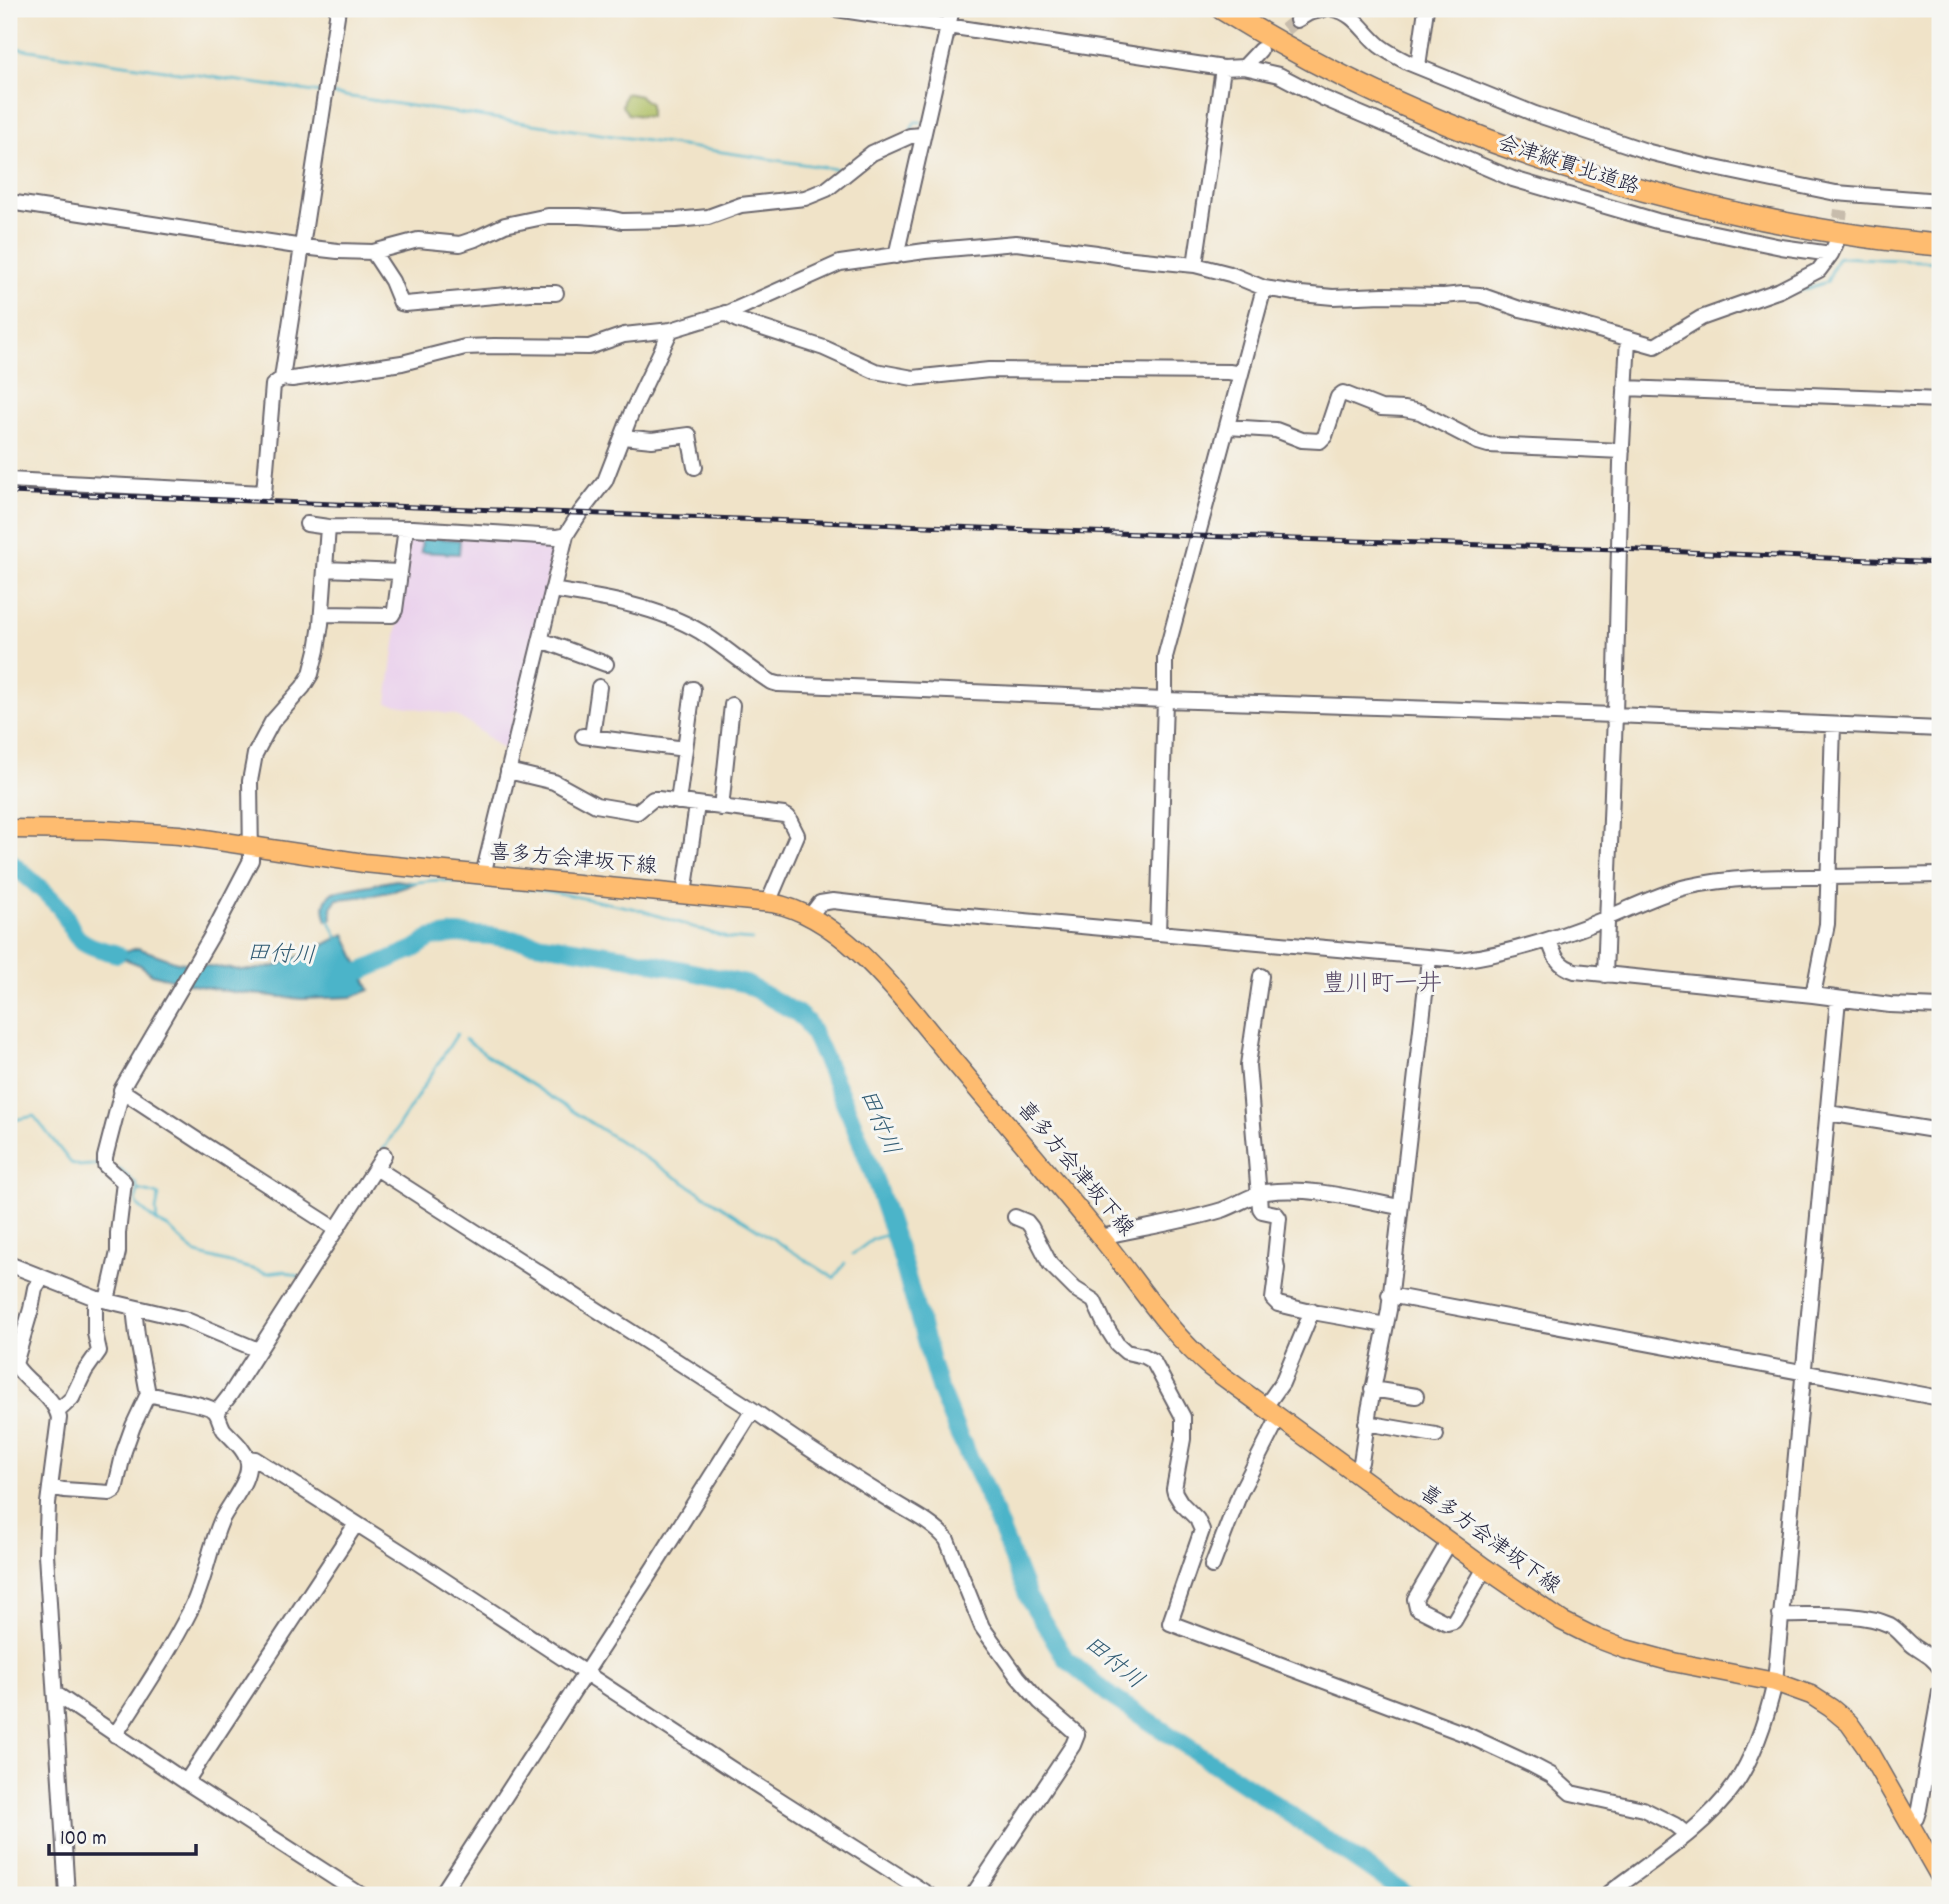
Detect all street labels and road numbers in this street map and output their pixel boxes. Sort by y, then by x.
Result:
street label: 会津縦貫北道路 [1493,130,1643,204]
street label: 喜多方会津坂下線 [488,839,658,883]
street label: 喜多方会津坂下線 [1009,1096,1139,1244]
street label: 喜多方会津坂下線 [1412,1479,1566,1603]

